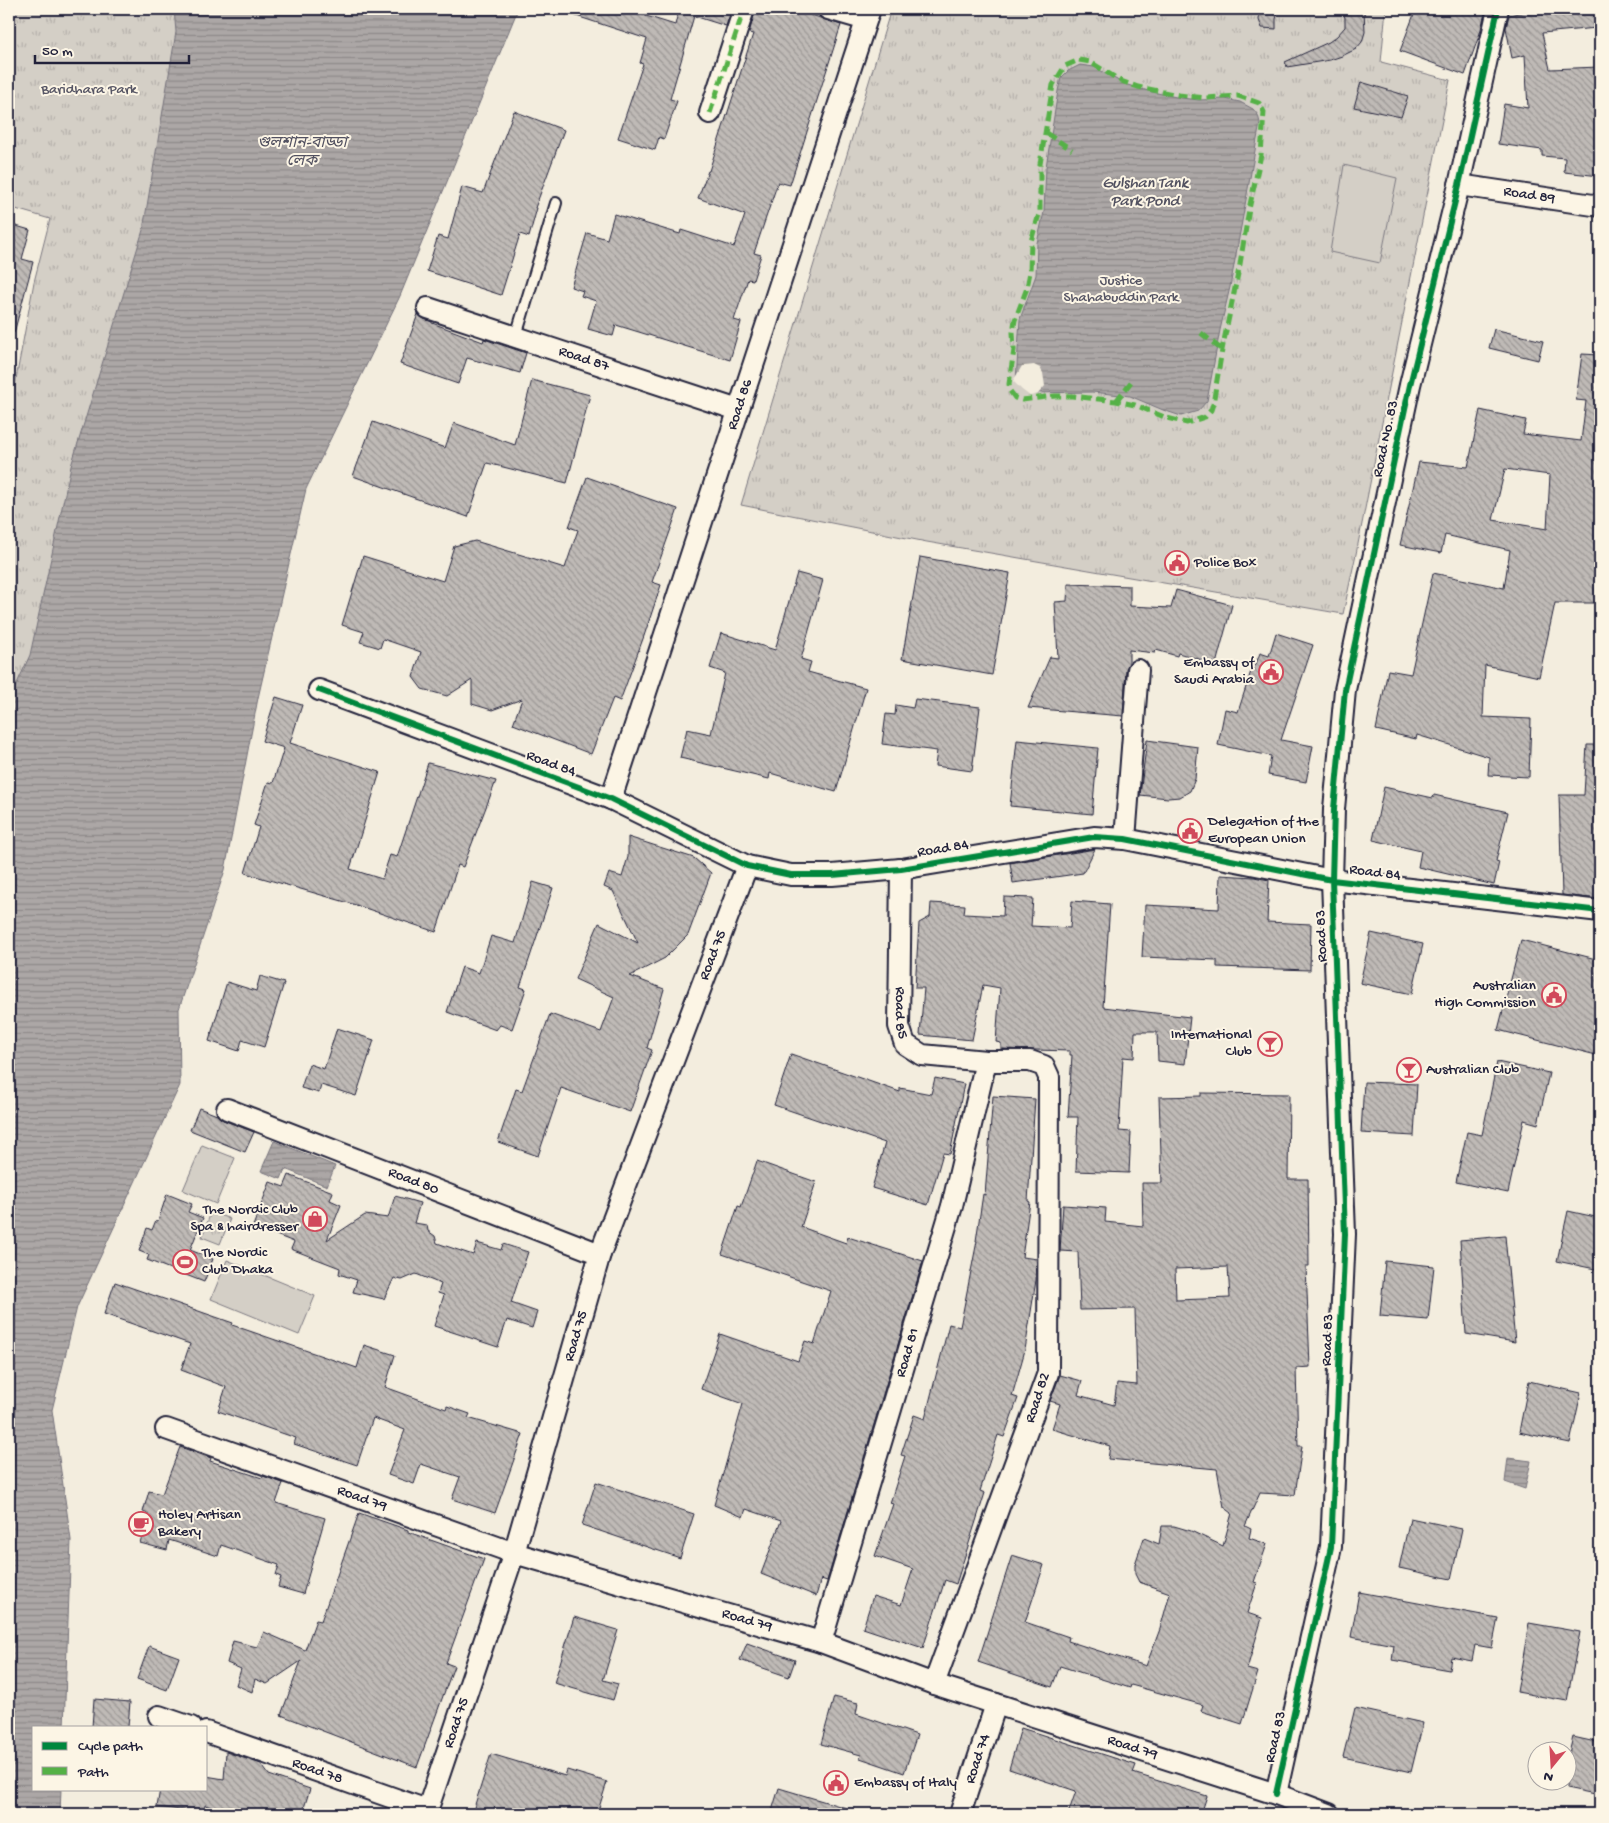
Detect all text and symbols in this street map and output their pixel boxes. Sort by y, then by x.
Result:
scale bar [35,32,189,64]
text: 50 m [42,43,73,61]
park label: Baridhara Park [40,81,138,99]
water label: গুলশান-বাড্ডা লেক [257,135,350,172]
water label: Gulshan Tank Park Pond [1102,175,1190,212]
street label: Road 89 [1502,183,1557,208]
park label: Justice Shahabuddin Park [1064,272,1180,307]
street label: Road 87 [556,343,613,376]
street label: Road 86 [724,377,757,432]
street label: Road No. 83 [1369,399,1403,479]
public building icon: Police Box [1164,550,1190,576]
place label: Police Box [1193,554,1256,572]
place label: Embassy of Saudi Arabia [1174,654,1255,689]
public building icon: Embassy of Saudi Arabia [1258,659,1284,685]
street label: Road 84 [524,747,578,781]
place label: Delegation of the European Union [1207,813,1319,848]
public building icon: Delegation of the European Union [1177,818,1203,844]
street label: Road 84 [916,836,970,862]
street label: Road 84 [1348,861,1402,885]
street label: Road 83 [1312,909,1332,962]
street label: Road 75 [696,928,731,983]
place label: Australian High Commission [1434,977,1536,1012]
public building icon: Australian High Commission [1541,982,1567,1008]
street label: Road 85 [890,987,912,1041]
place label: International Club [1171,1026,1252,1061]
bar icon: International Club [1257,1031,1283,1057]
bar icon: Australian Club [1396,1057,1422,1083]
place label: Australian Club [1426,1061,1519,1079]
street label: Road 80 [385,1163,442,1200]
place label: The Nordic Club Spa & hairdresser [190,1201,300,1236]
shop icon: The Nordic Club Spa & hairdresser [302,1206,328,1232]
place label: The Nordic Club Dhaka [201,1244,274,1279]
sports icon: The Nordic Club Dhaka [172,1249,198,1275]
street label: Road 75 [561,1309,592,1364]
street label: Road 83 [1318,1313,1338,1366]
street label: Road 81 [892,1326,924,1380]
street label: Road 82 [1021,1371,1055,1425]
street label: Road 79 [335,1482,390,1516]
place label: Holey Artisan Bakery [157,1506,241,1541]
cafe icon: Holey Artisan Bakery [128,1511,154,1537]
street label: Road 79 [720,1605,775,1637]
street label: Road 75 [440,1695,474,1751]
street label: Road 83 [1261,1709,1291,1765]
legend [32,1726,208,1790]
street label: Road 79 [1105,1731,1160,1764]
street label: Road 74 [962,1732,995,1786]
text: Cycle path [78,1738,143,1756]
north arrow [1526,1740,1576,1790]
street label: Road 78 [290,1754,345,1788]
text: Path [77,1764,109,1782]
text: N [1542,1766,1556,1785]
public building icon: Embassy of Italy [823,1770,849,1796]
place label: Embassy of Italy [854,1774,958,1792]

